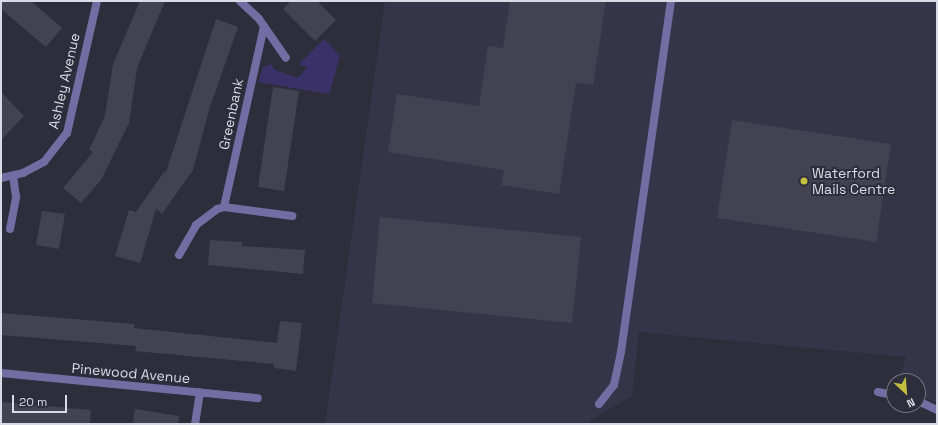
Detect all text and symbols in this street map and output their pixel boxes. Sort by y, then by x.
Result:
street label: Ashley Avenue [45,31,83,131]
street label: Greenbank [215,77,247,151]
place label: Waterford Mails Centre [812,165,895,198]
marker: Waterford Mails Centre [799,176,809,186]
street label: Pinewood Avenue [71,359,191,387]
north arrow [886,373,926,413]
scale bar [14,387,69,413]
text: 20 m [19,394,47,410]
text: N [904,395,917,411]

